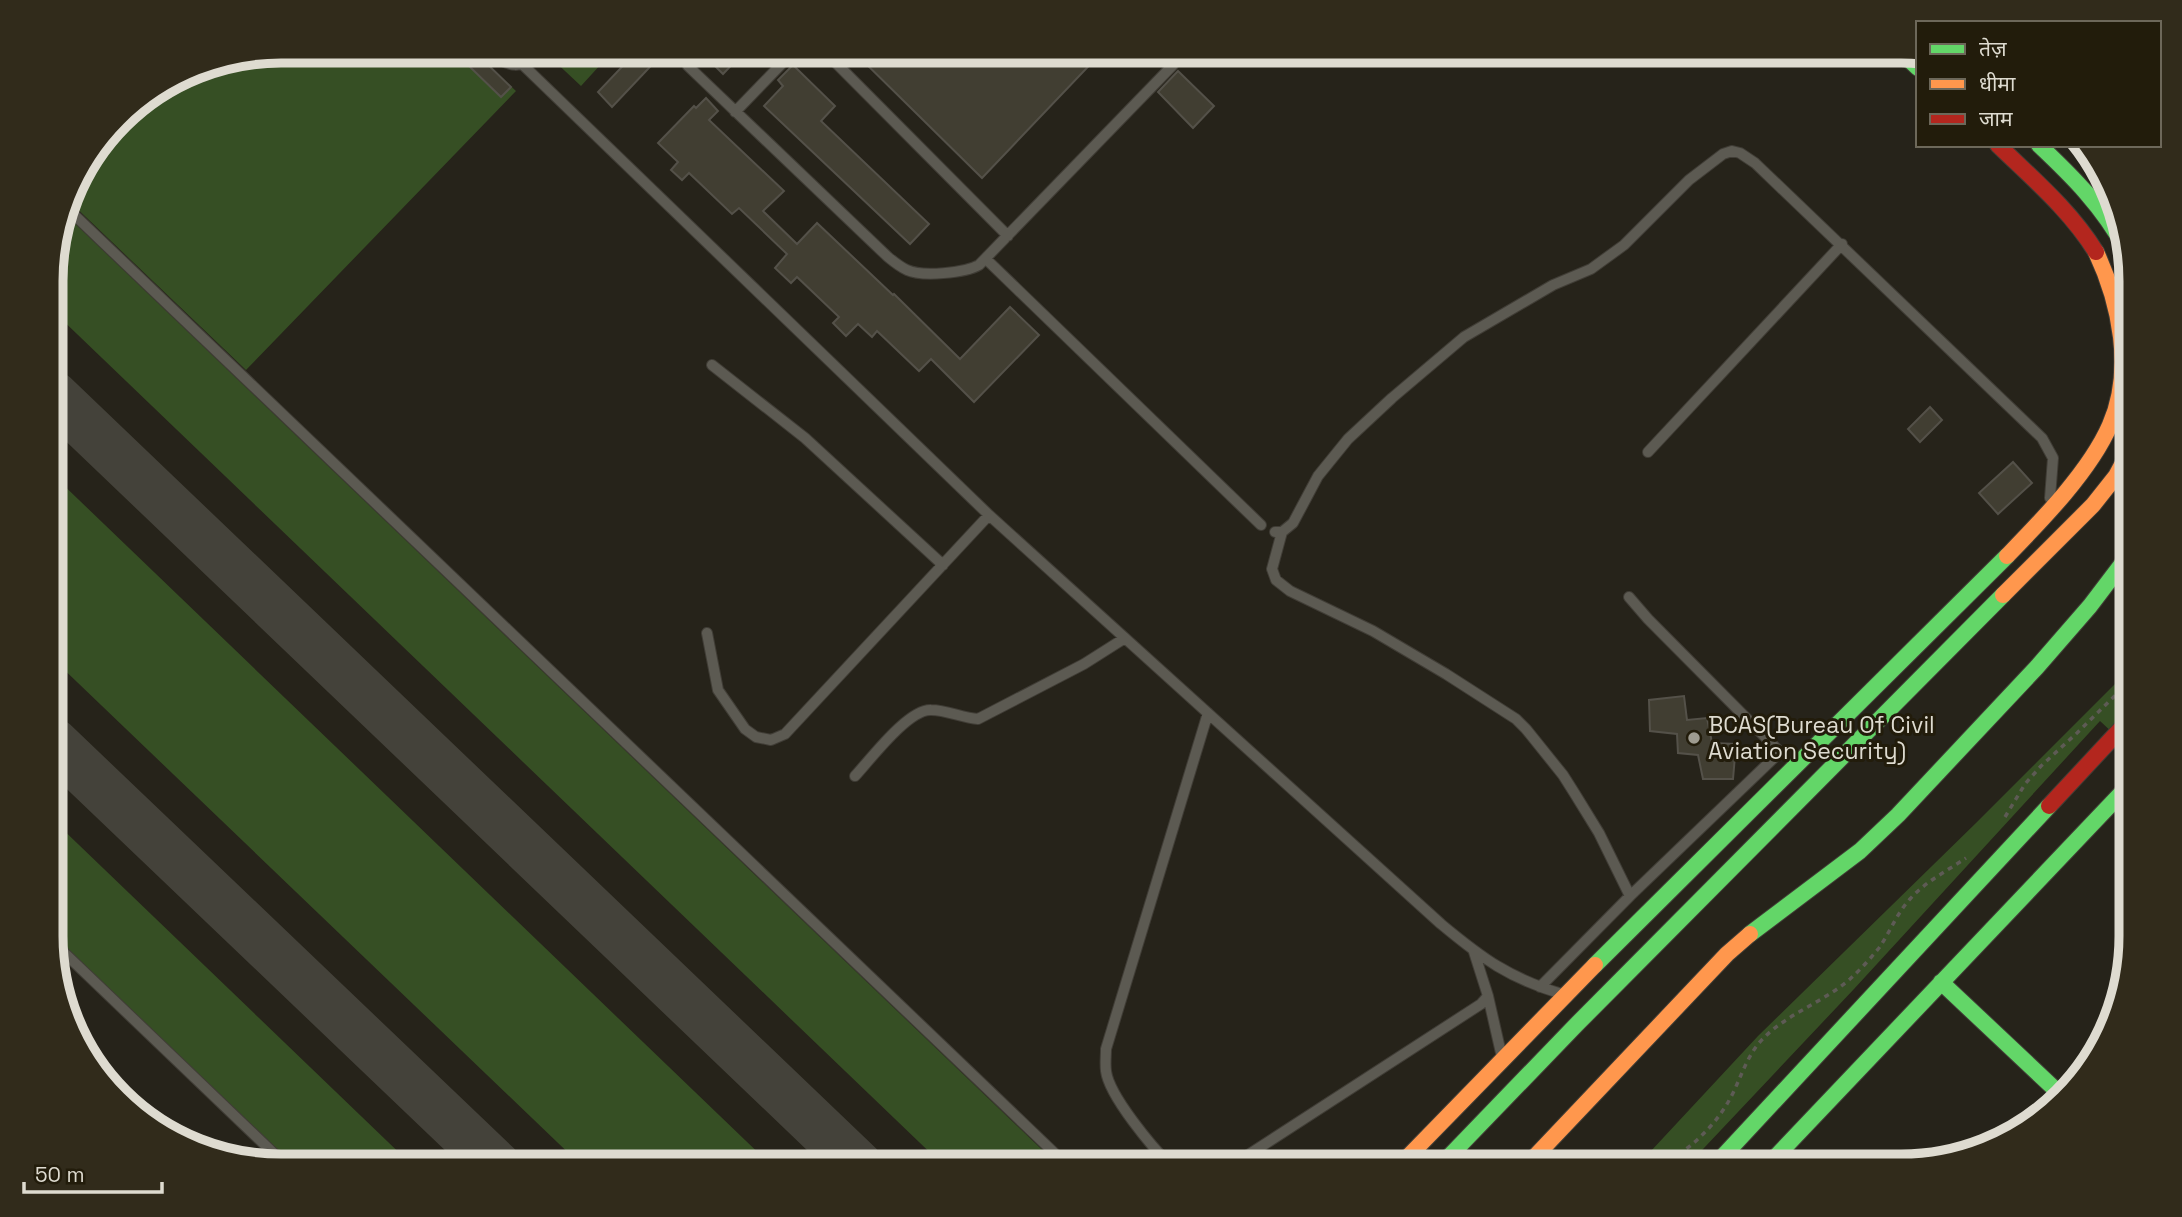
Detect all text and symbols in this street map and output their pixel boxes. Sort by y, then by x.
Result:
legend [1916,21,2161,147]
text: तेज़ [1979,35,2007,62]
text: धीमा [1979,70,2016,97]
text: जाम [1979,105,2013,132]
place label: BCAS(Bureau Of Civil Aviation Security) [1708,710,1935,766]
marker: BCAS(Bureau Of Civil Aviation Security) [1686,730,1702,746]
scale bar [24,1150,163,1194]
text: 50 m [35,1161,85,1188]

